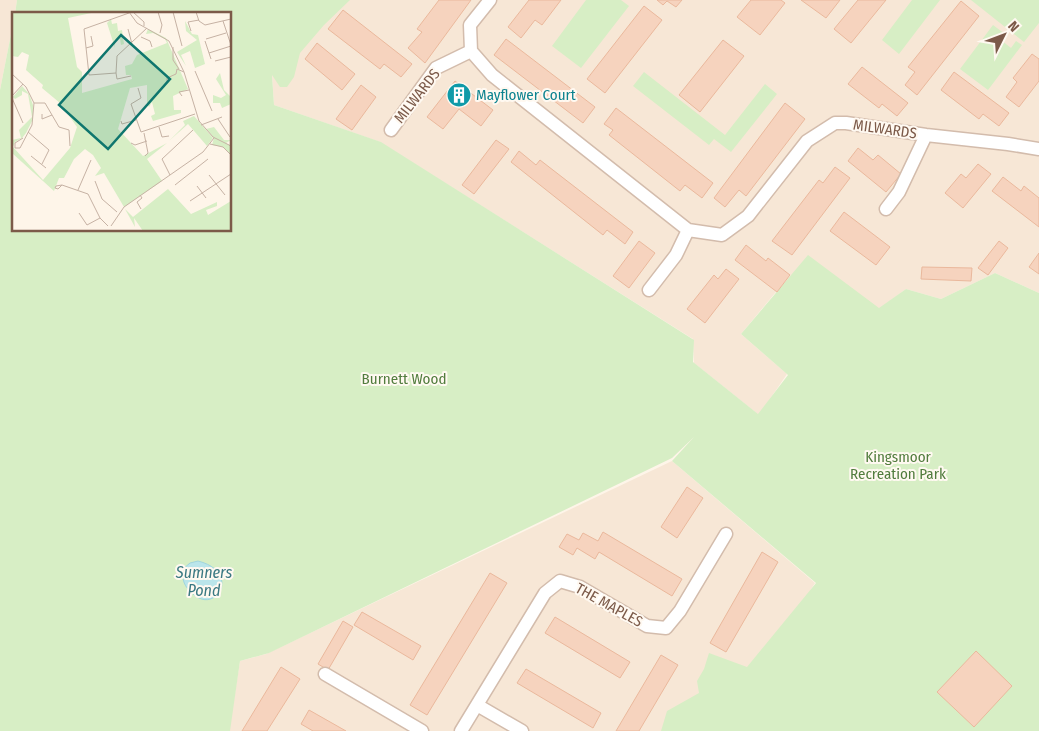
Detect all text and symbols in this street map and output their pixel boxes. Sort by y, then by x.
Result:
north arrow [979,10,1029,60]
inset map [12,12,231,231]
text: N [1004,18,1022,35]
street label: MILWARDS [390,65,444,127]
building icon: Mayflower Court [446,82,472,108]
place label: Mayflower Court [476,86,576,104]
street label: MILWARDS [852,116,918,142]
park label: Burnett Wood [362,370,446,388]
park label: Kingsmoor Recreation Park [850,448,946,483]
water label: Sumners Pond [175,563,232,600]
street label: THE MAPLES [572,579,646,631]

